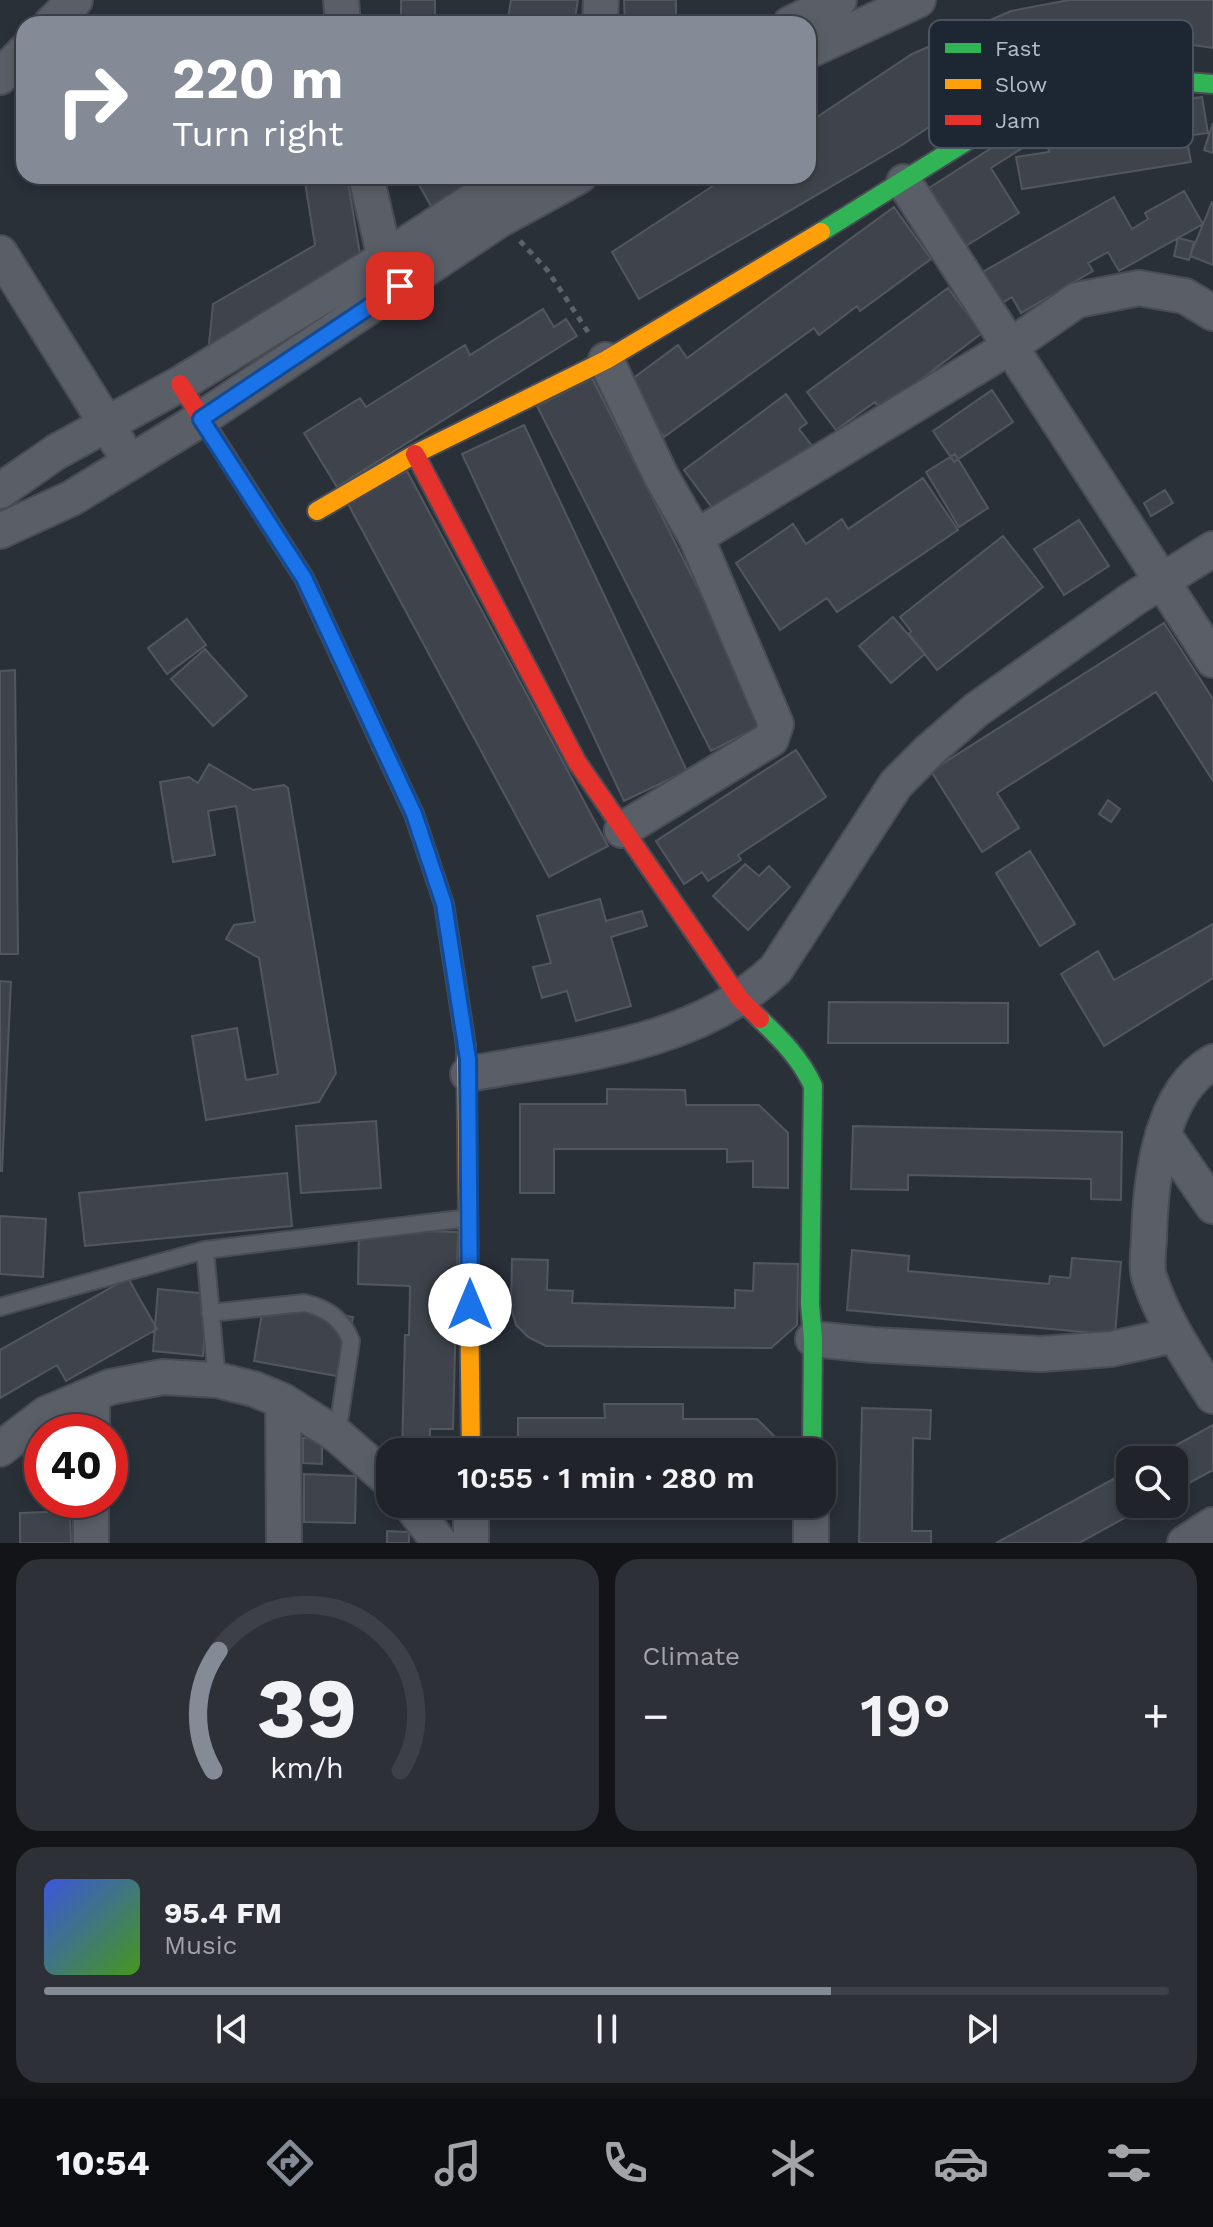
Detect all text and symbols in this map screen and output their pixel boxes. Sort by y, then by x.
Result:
legend [929,20,1193,148]
text: Fast [995,36,1041,61]
text: 220 m [172,46,344,112]
icon: right [40,48,144,152]
text: Slow [995,72,1047,97]
text: Jam [995,108,1040,133]
text: Turn right [172,113,343,155]
pin [366,252,434,320]
icon: arrive [378,264,422,308]
position arrow [428,1263,512,1347]
speed limit sign: 40 [24,1414,128,1518]
map controls [1116,1446,1188,1518]
button: search [1116,1446,1188,1518]
text: 10:55 · 1 min · 280 m [457,1460,755,1495]
text: Climate [643,1641,740,1671]
text: 39 [257,1660,358,1757]
text: 19° [860,1680,951,1751]
text: − [643,1690,669,1742]
text: + [1142,1690,1169,1742]
text: km/h [270,1751,344,1785]
text: 95.4 FM [164,1895,282,1930]
text: Music [164,1930,237,1960]
icon: previous [210,2007,254,2051]
icon: pause [585,2007,629,2051]
icon: next [960,2007,1004,2051]
icon: directions [262,2135,318,2191]
icon: music [430,2135,486,2191]
icon: phone [597,2135,653,2191]
icon: climate [765,2135,821,2191]
icon: car [933,2135,989,2191]
icon: filters [1101,2135,1157,2191]
text: 10:54 [56,2142,150,2184]

